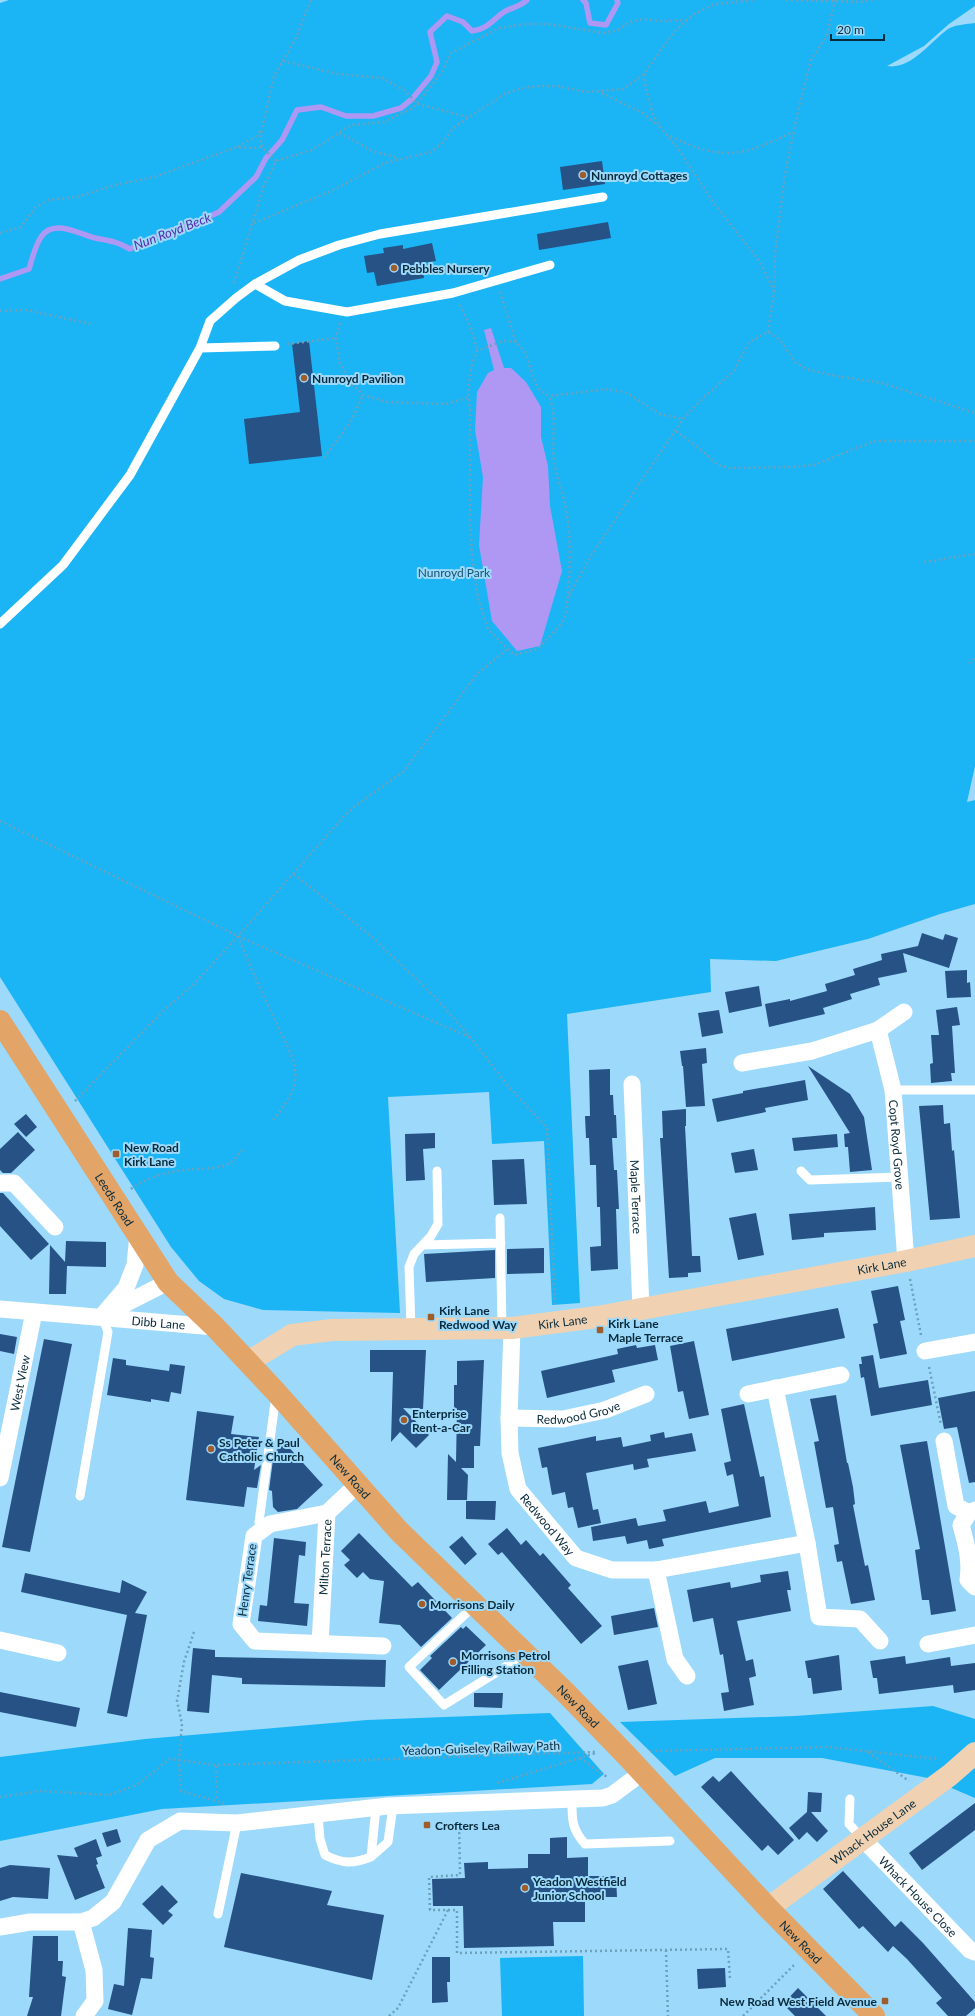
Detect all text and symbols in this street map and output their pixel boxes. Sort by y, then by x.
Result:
scale bar [831,16,884,42]
text: 20 m [837,22,864,37]
place label: Nunroyd Cottages [591,168,688,183]
marker: Nunroyd Cottages [578,170,588,180]
water label: Nun Royd Beck [131,209,214,253]
place label: Pebbles Nursery [402,261,490,276]
marker: Pebbles Nursery [389,263,399,273]
place label: Nunroyd Pavilion [312,371,404,386]
marker: Nunroyd Pavilion [299,373,309,383]
park label: Nunroyd Park [418,565,491,580]
street label: Copt Royd Grove [886,1099,908,1190]
place label: New Road Kirk Lane [124,1140,179,1169]
marker: New Road Kirk Lane [111,1149,121,1159]
street label: Maple Terrace [628,1160,645,1234]
street label: Leeds Road [92,1170,137,1229]
street label: Kirk Lane [856,1254,907,1277]
place label: Kirk Lane Redwood Way [439,1303,517,1332]
street label: Kirk Lane [537,1311,588,1332]
marker: Kirk Lane Redwood Way [426,1312,436,1322]
street label: Dibb Lane [131,1313,186,1332]
place label: Kirk Lane Maple Terrace [608,1316,684,1345]
marker: Kirk Lane Maple Terrace [595,1325,605,1335]
street label: West View [6,1353,33,1412]
street label: Redwood Grove [536,1397,622,1427]
place label: Enterprise Rent-a-Car [412,1406,471,1435]
marker: Enterprise Rent-a-Car [399,1415,409,1425]
place label: Ss Peter & Paul Catholic Church [219,1435,304,1464]
marker: Ss Peter & Paul Catholic Church [206,1444,216,1454]
street label: New Road [327,1451,374,1501]
street label: Redwood Way [517,1490,579,1559]
street label: Milton Terrace [315,1519,334,1595]
street label: Henry Terrace [234,1543,260,1617]
place label: Morrisons Daily [430,1597,515,1612]
marker: Morrisons Daily [417,1599,427,1609]
place label: Morrisons Petrol Filling Station [461,1648,550,1677]
marker: Morrisons Petrol Filling Station [448,1657,458,1667]
street label: New Road [554,1681,603,1731]
street label: Yeadon-Guiseley Railway Path [402,1738,560,1758]
street label: Whack House Lane [827,1795,919,1868]
place label: Crofters Lea [435,1818,500,1833]
marker: Crofters Lea [422,1820,432,1830]
street label: Whack House Close [876,1853,961,1940]
place label: Yeadon Westfield Junior School [532,1874,627,1903]
marker: Yeadon Westfield Junior School [520,1883,530,1893]
street label: New Road [777,1917,825,1966]
place label: New Road West Field Avenue [720,1994,878,2009]
marker: New Road West Field Avenue [880,1996,890,2006]

